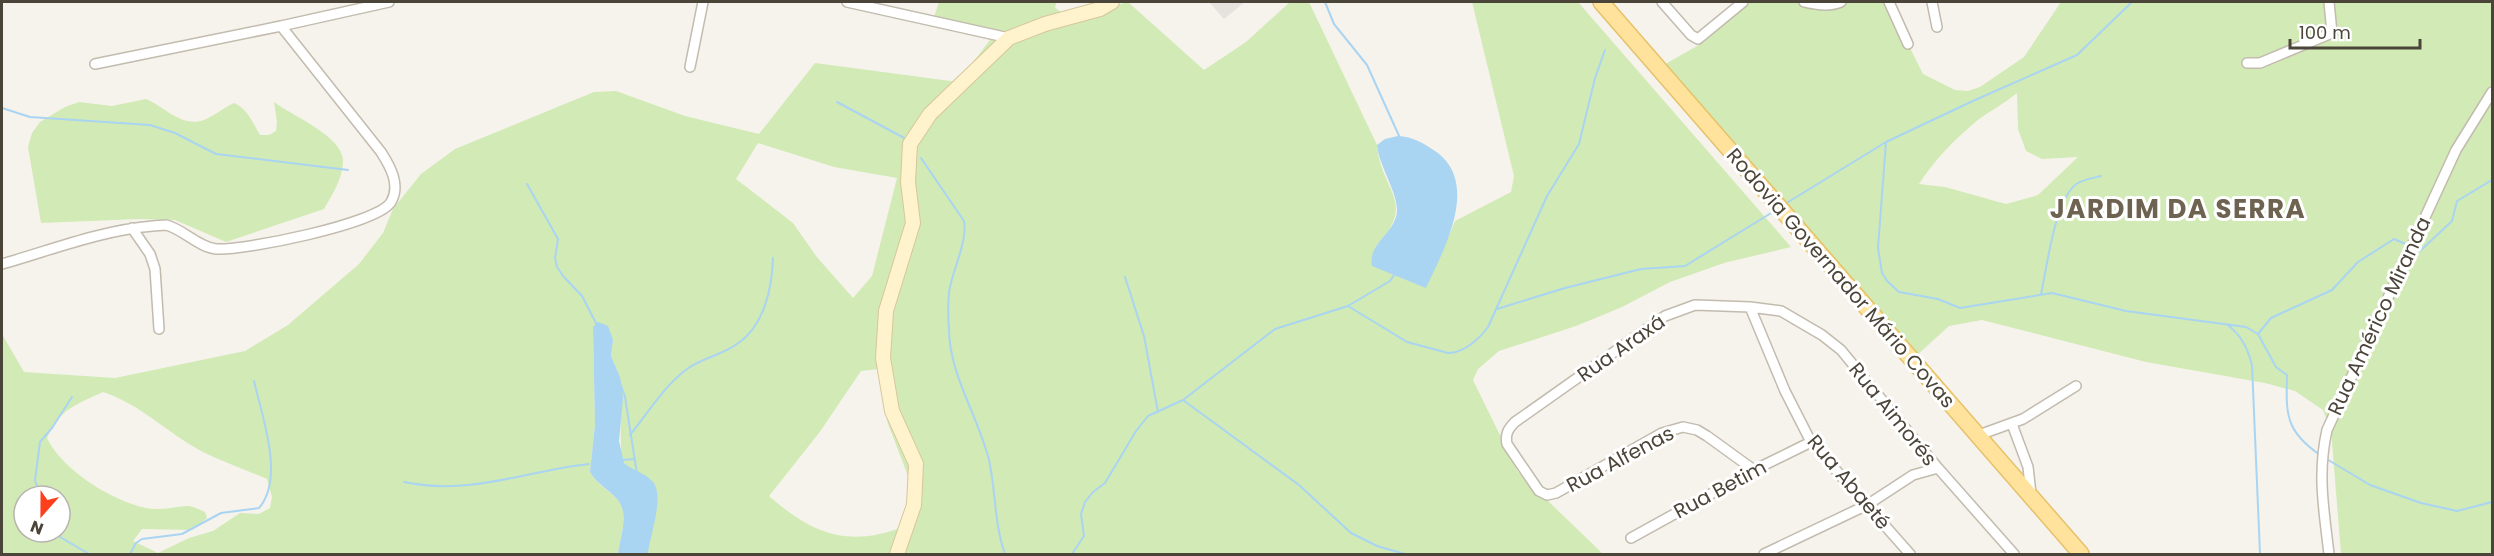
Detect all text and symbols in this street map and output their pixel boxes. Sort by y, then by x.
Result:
scale bar [2290,12,2420,50]
text: 100 m [2299,20,2351,45]
street label: Rodovia Governador Mário Covas [1720,142,1962,414]
district label: JARDIM DA SERRA [2050,191,2306,227]
street label: Rua Américo Miranda [2321,212,2437,420]
street label: Rua Araxá [1571,307,1671,389]
street label: Rua Aimorés [1842,356,1944,472]
street label: Rua Alfenas [1561,419,1679,499]
street label: Rua Abaeté [1801,428,1897,536]
street label: Rua Betim [1669,453,1771,525]
north arrow [12,484,72,544]
text: N [27,515,47,540]

